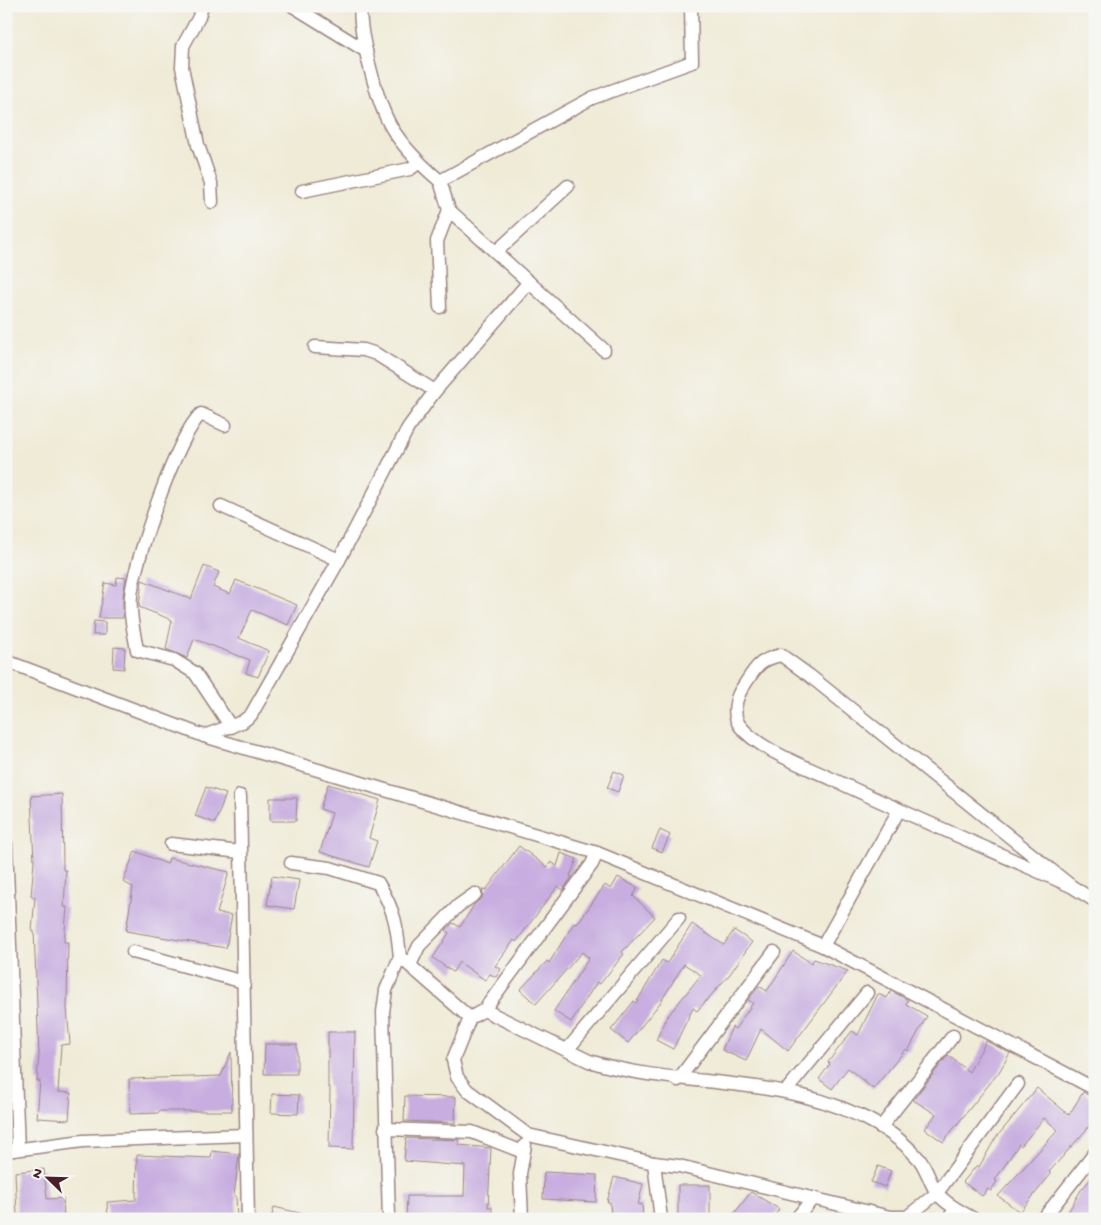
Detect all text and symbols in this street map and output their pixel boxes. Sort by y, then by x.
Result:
north arrow [22,1152,72,1202]
text: N [29,1166,48,1181]

